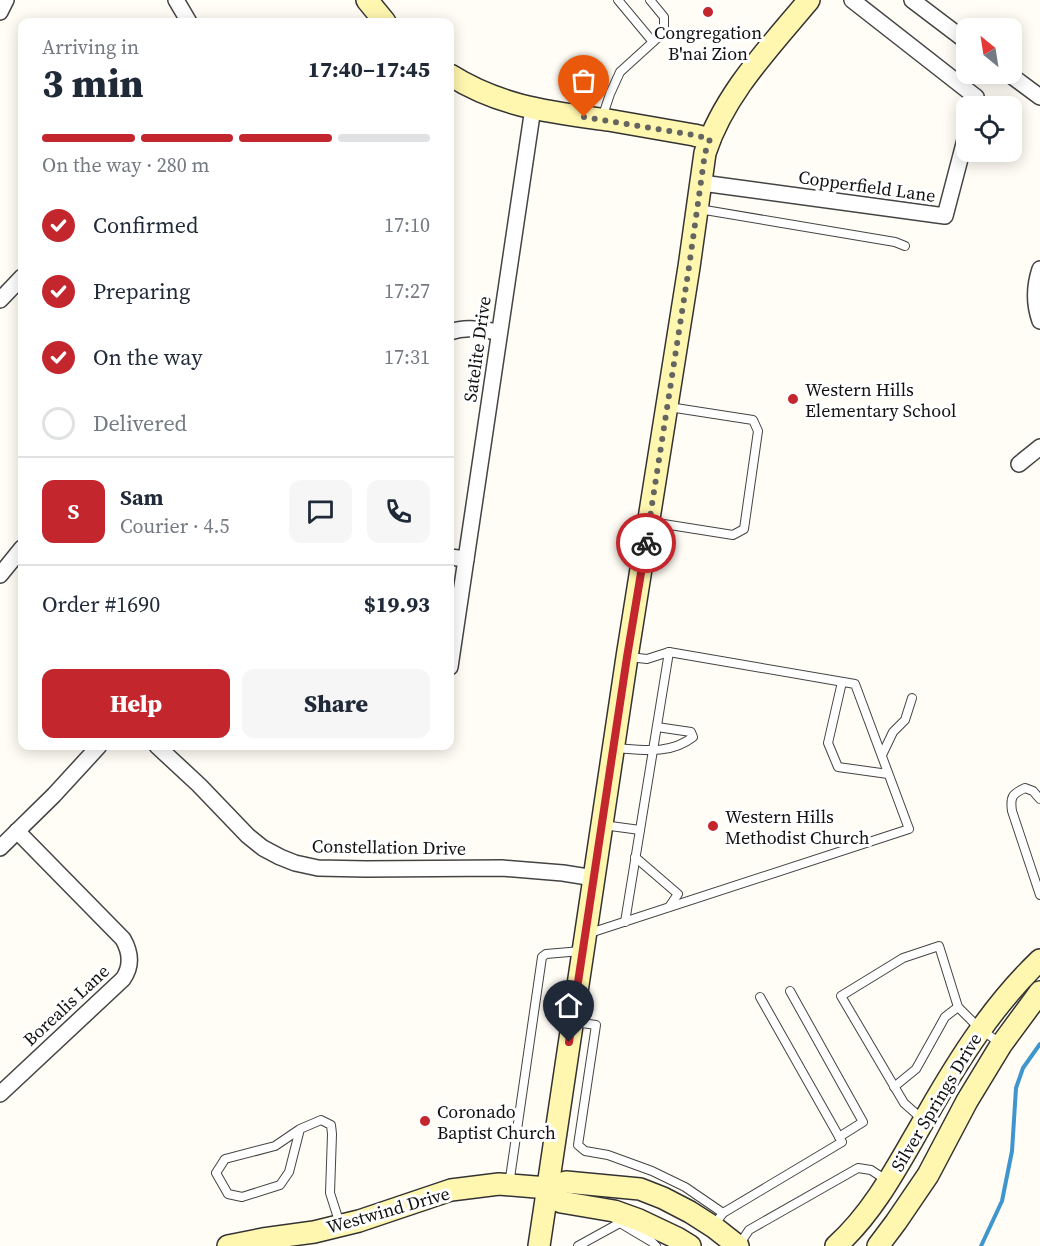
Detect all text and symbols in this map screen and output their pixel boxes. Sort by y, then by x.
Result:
marker: Congregation B'nai Zion [701,5,715,19]
north arrow [956,18,1022,84]
map controls [956,18,1022,162]
place label: Congregation B'nai Zion [654,20,762,66]
text: Arriving in [42,33,139,61]
text: 17:40–17:45 [308,54,430,84]
pin [558,55,609,117]
text: 3 min [42,57,144,110]
icon: bag [567,64,600,97]
button: locate [956,96,1022,162]
text: On the way · 280 m [42,151,209,179]
street label: Copperfield Lane [797,164,937,208]
icon: check [42,209,75,242]
text: Confirmed [93,210,198,240]
text: 17:10 [384,211,430,239]
icon: check [42,275,75,308]
text: Preparing [93,276,190,306]
text: 17:27 [384,277,430,305]
street label: Satelite Drive [457,294,497,404]
icon: check [42,341,75,374]
text: On the way [93,342,202,372]
text: 17:31 [384,343,430,371]
place label: Western Hills Elementary School [805,377,956,423]
marker: Western Hills Elementary School [786,392,800,406]
text: Delivered [93,408,187,438]
button: chat [289,480,352,543]
button: phone [367,480,430,543]
text: Sam [120,482,164,512]
text: S [68,496,79,526]
text: Courier · 4.5 [120,512,229,540]
courier [616,513,676,573]
icon: bike [630,527,663,560]
text: Order #1690 [42,589,160,619]
text: $19.93 [364,589,430,619]
button: Help [42,669,230,738]
button: Share [242,669,430,738]
place label: Western Hills Methodist Church [725,804,870,850]
marker: Western Hills Methodist Church [706,819,720,833]
street label: Constellation Drive [312,833,466,861]
street label: Borealis Lane [17,959,115,1051]
pin [543,980,594,1042]
icon: home [552,989,585,1022]
street label: Silver Springs Drive [885,1028,987,1176]
place label: Coronado Baptist Church [437,1099,556,1145]
marker: Coronado Baptist Church [418,1114,432,1128]
street label: Westwind Drive [324,1180,452,1240]

